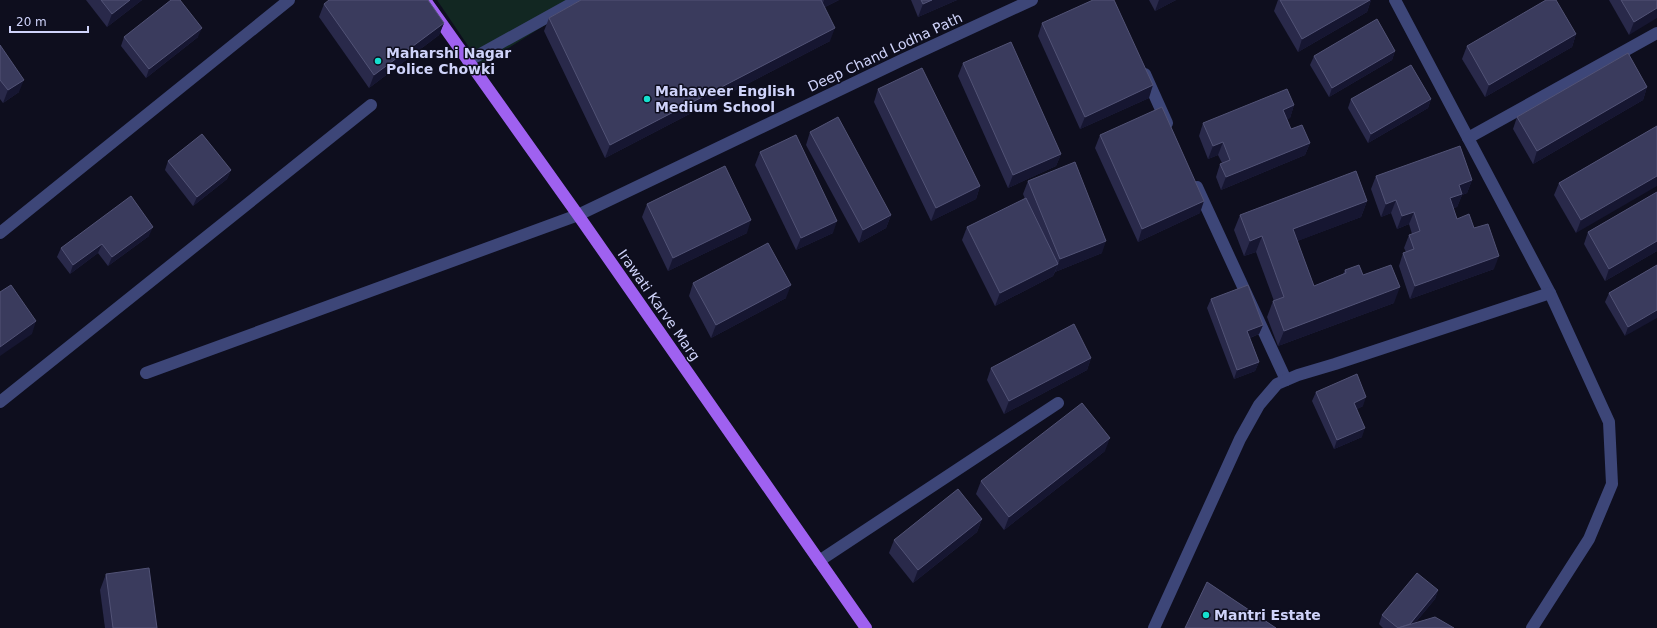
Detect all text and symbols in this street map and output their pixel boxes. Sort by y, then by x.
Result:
scale bar [10,8,88,34]
street label: Deep Chand Lodha Path [805,9,965,95]
text: 20 m [16,15,47,29]
place label: Maharshi Nagar Police Chowki [386,45,511,77]
marker: Maharshi Nagar Police Chowki [373,56,383,66]
place label: Mahaveer English Medium School [655,83,795,115]
marker: Mahaveer English Medium School [642,94,652,104]
street label: Irawati Karve Marg [615,246,703,364]
place label: Mantri Estate [1214,607,1321,623]
marker: Mantri Estate [1201,610,1211,620]

